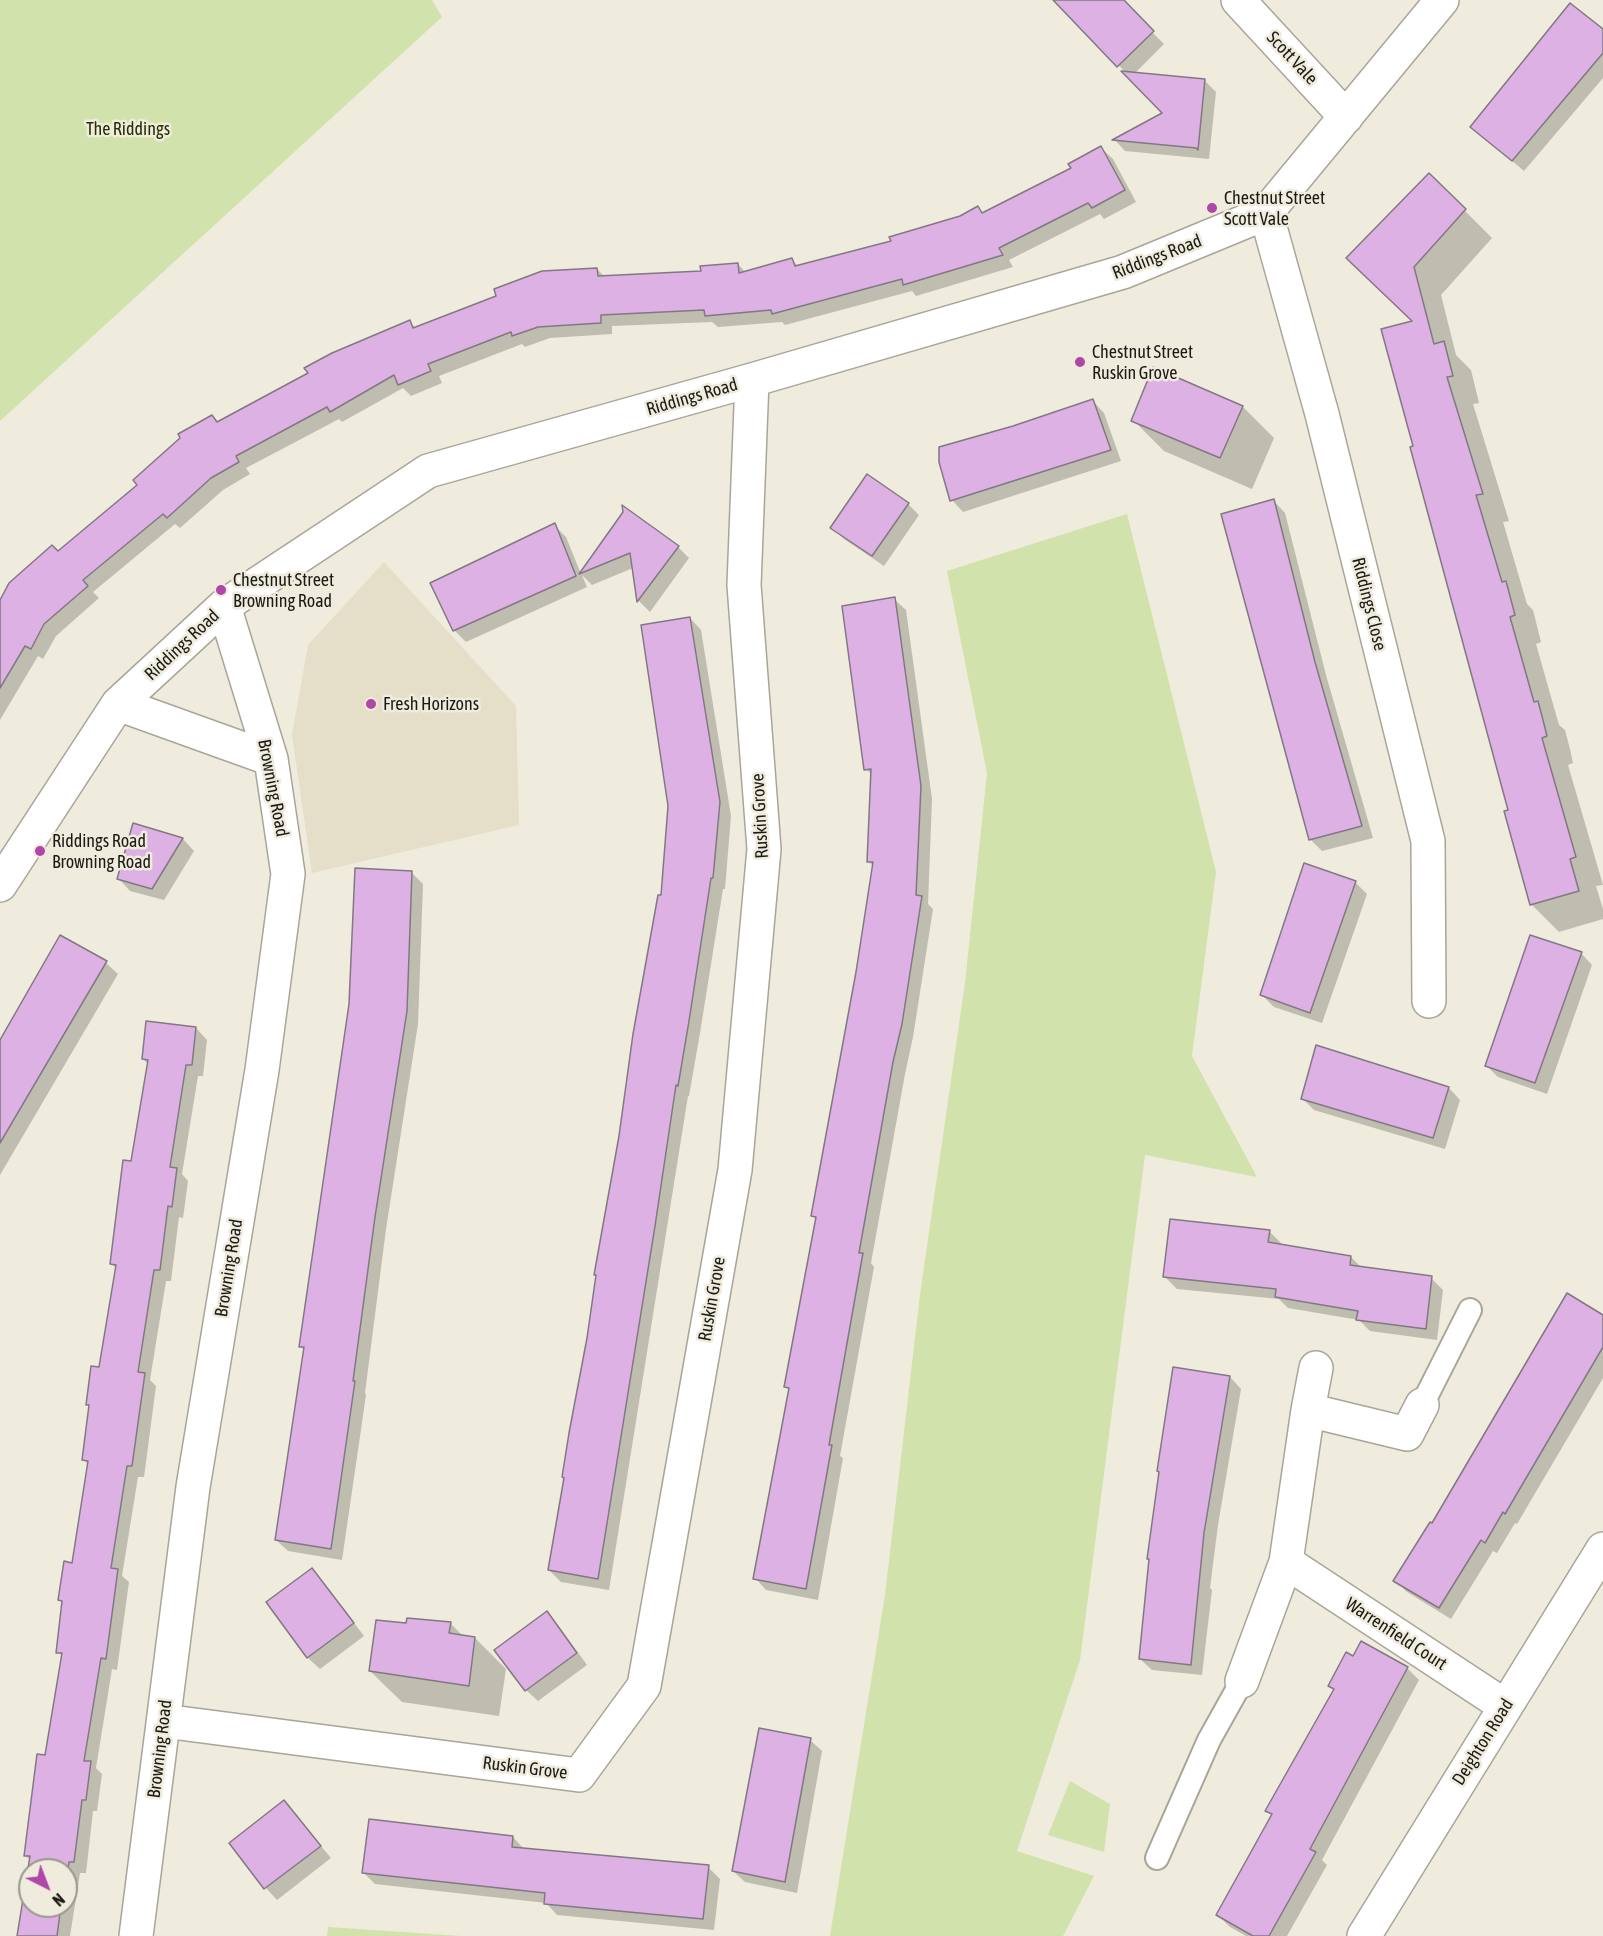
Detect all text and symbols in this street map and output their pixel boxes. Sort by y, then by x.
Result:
street label: Scott Vale [1262,27,1322,89]
park label: The Riddings [86,118,170,140]
place label: Chestnut Street Scott Vale [1224,187,1325,230]
marker: Chestnut Street Scott Vale [1205,201,1219,215]
street label: Riddings Road [1109,230,1205,284]
place label: Chestnut Street Ruskin Grove [1092,341,1193,384]
marker: Chestnut Street Ruskin Grove [1073,355,1087,369]
street label: Riddings Road [644,374,740,420]
street label: Riddings Close [1347,555,1391,653]
place label: Chestnut Street Browning Road [233,569,334,612]
marker: Chestnut Street Browning Road [214,583,228,597]
street label: Riddings Road [140,605,224,685]
place label: Fresh Horizons [383,693,479,715]
marker: Fresh Horizons [364,697,378,711]
street label: Browning Road [253,737,293,839]
street label: Ruskin Grove [747,773,773,859]
place label: Riddings Road Browning Road [52,830,151,872]
marker: Riddings Road Browning Road [33,844,47,858]
street label: Browning Road [211,1217,247,1319]
street label: Ruskin Grove [694,1255,730,1343]
street label: Warrenfield Court [1341,1593,1451,1675]
street label: Deighton Road [1448,1695,1518,1789]
street label: Browning Road [143,1699,177,1799]
street label: Ruskin Grove [481,1752,569,1784]
north arrow [18,1858,78,1918]
text: N [49,1890,68,1910]

